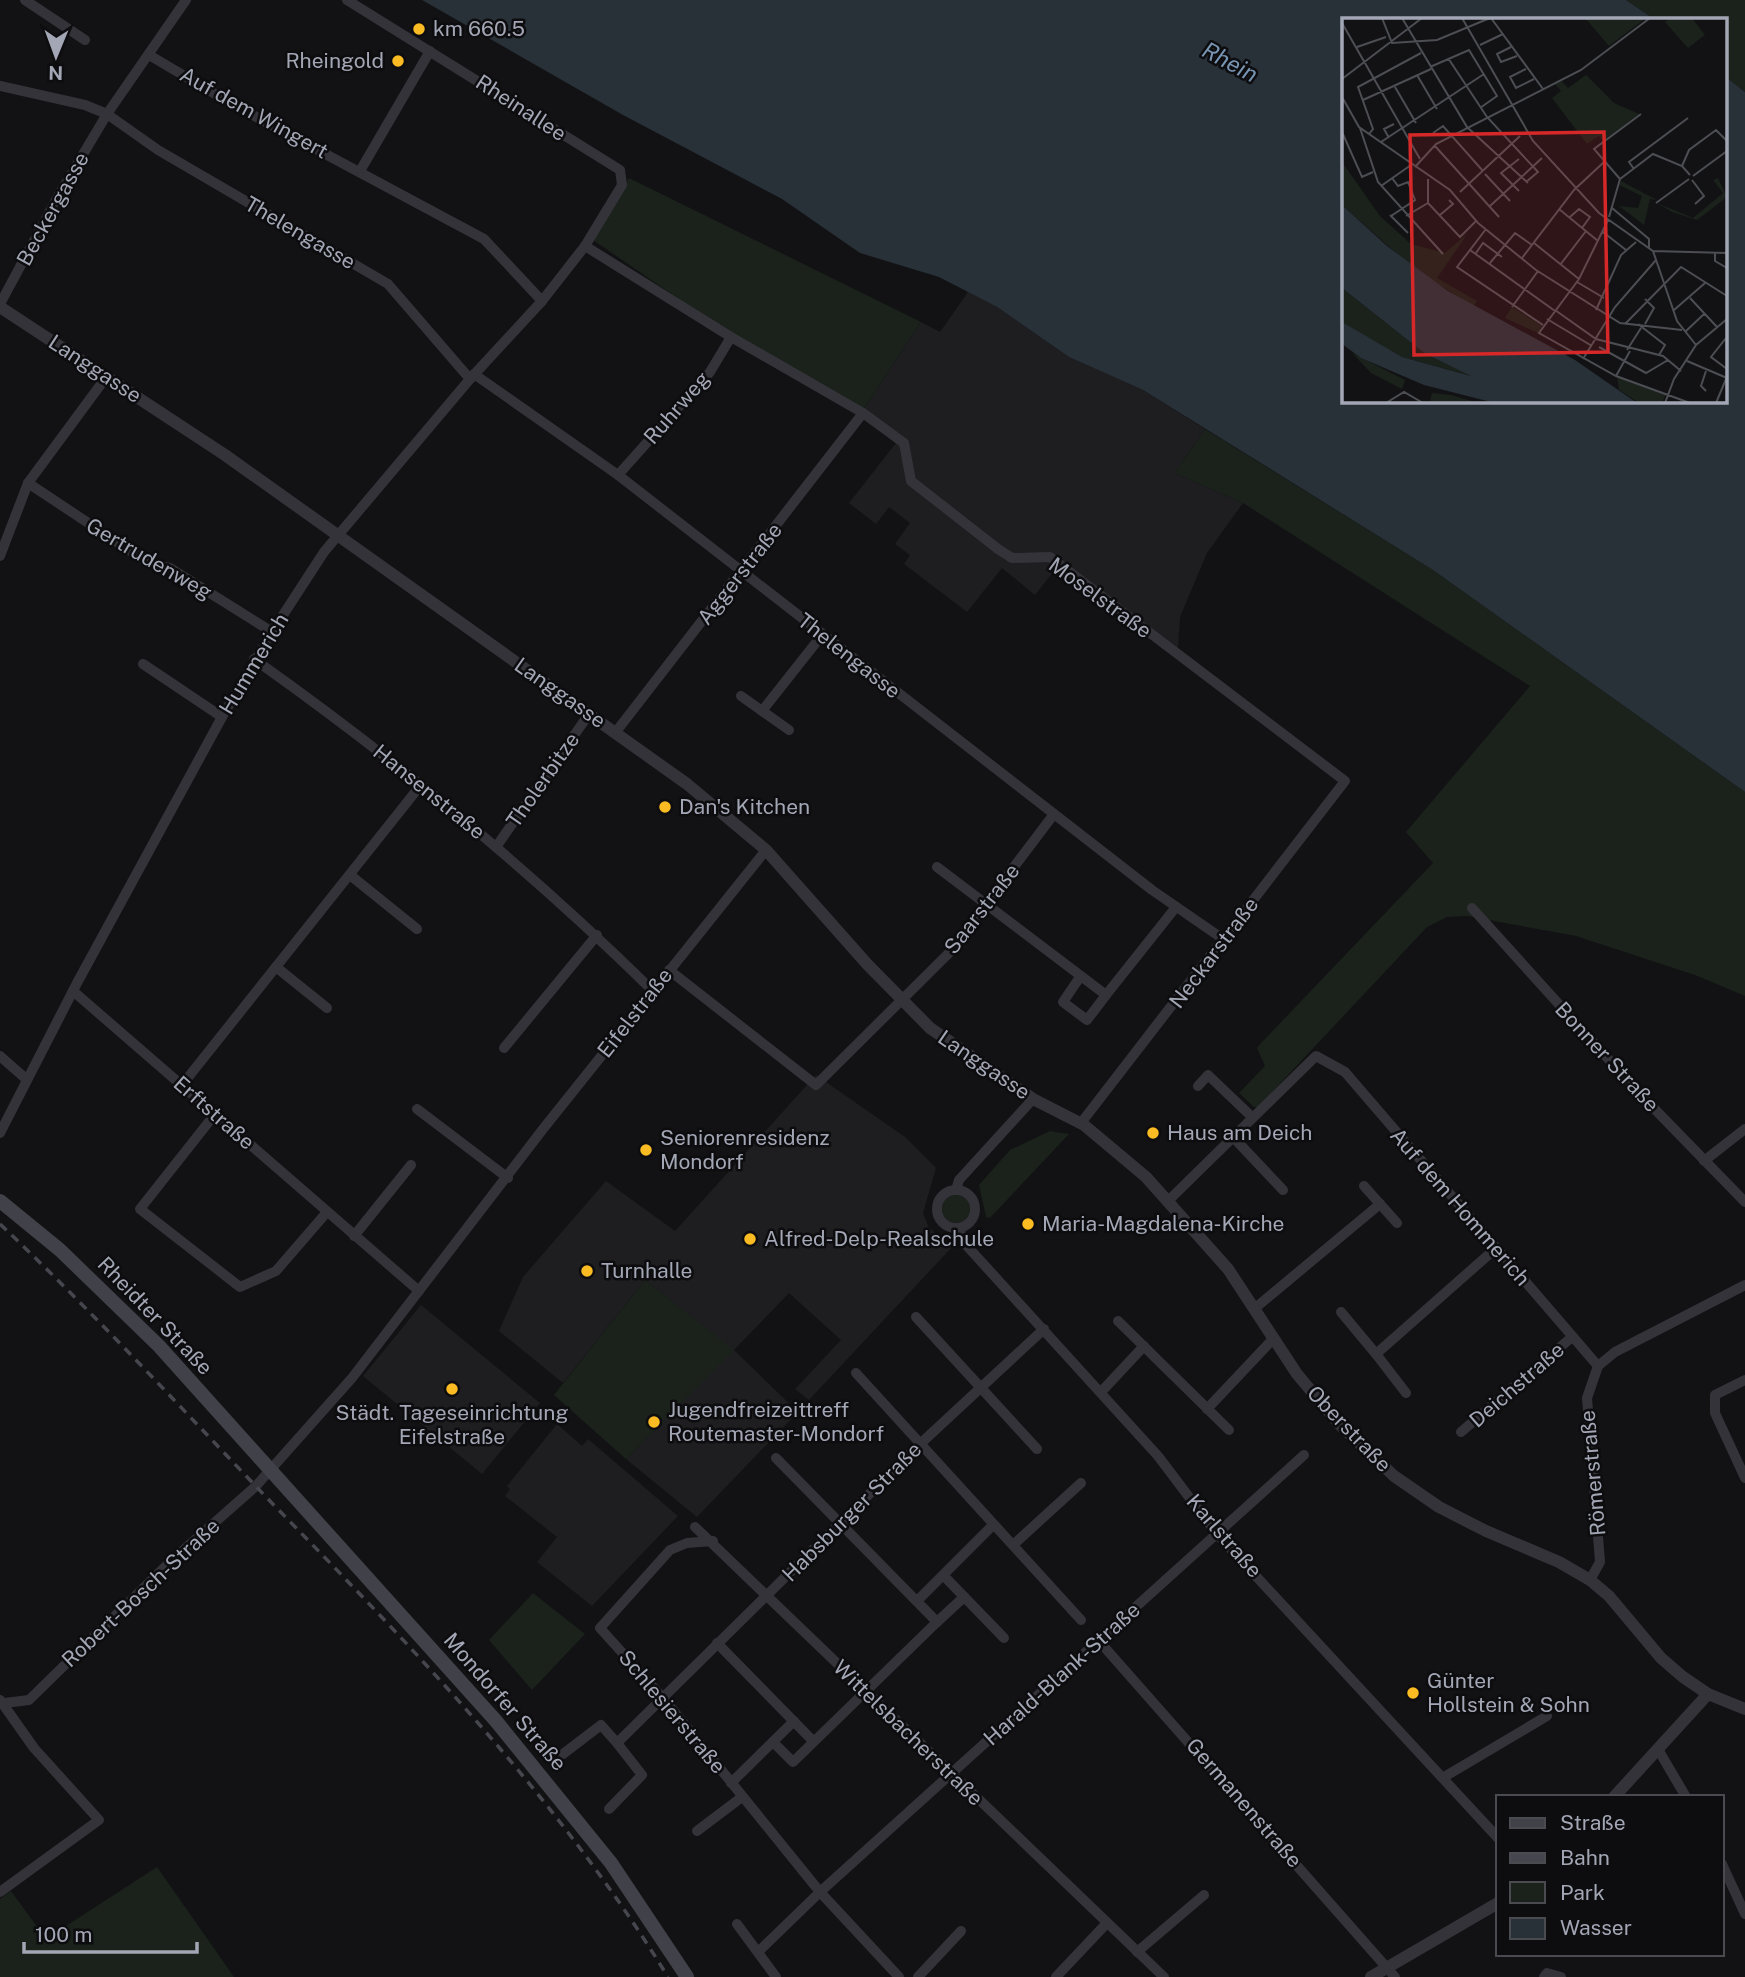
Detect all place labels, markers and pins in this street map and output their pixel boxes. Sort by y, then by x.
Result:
place label: km 660.5 [433,16,525,41]
marker: km 660.5 [411,21,427,37]
place label: Rheingold [286,48,384,73]
marker: Rheingold [390,53,406,69]
place label: Dan's Kitchen [679,794,810,819]
marker: Dan's Kitchen [657,799,673,815]
place label: Haus am Deich [1167,1120,1312,1145]
place label: Seniorenresidenz Mondorf [660,1125,830,1174]
marker: Haus am Deich [1145,1125,1161,1141]
marker: Seniorenresidenz Mondorf [638,1142,654,1158]
place label: Maria-Magdalena-Kirche [1042,1211,1284,1236]
marker: Maria-Magdalena-Kirche [1020,1216,1036,1232]
place label: Alfred-Delp-Realschule [764,1226,994,1251]
marker: Alfred-Delp-Realschule [742,1231,758,1247]
place label: Turnhalle [601,1258,692,1283]
marker: Turnhalle [579,1263,595,1279]
marker: Städt. Tageseinrichtung Eifelstraße [444,1381,460,1397]
place label: Jugendfreizeittreff Routemaster-Mondorf [668,1397,884,1446]
place label: Städt. Tageseinrichtung Eifelstraße [335,1400,569,1449]
marker: Jugendfreizeittreff Routemaster-Mondorf [646,1414,662,1430]
place label: Günter Hollstein & Sohn [1427,1668,1590,1717]
marker: Günter Hollstein & Sohn [1405,1685,1421,1701]

